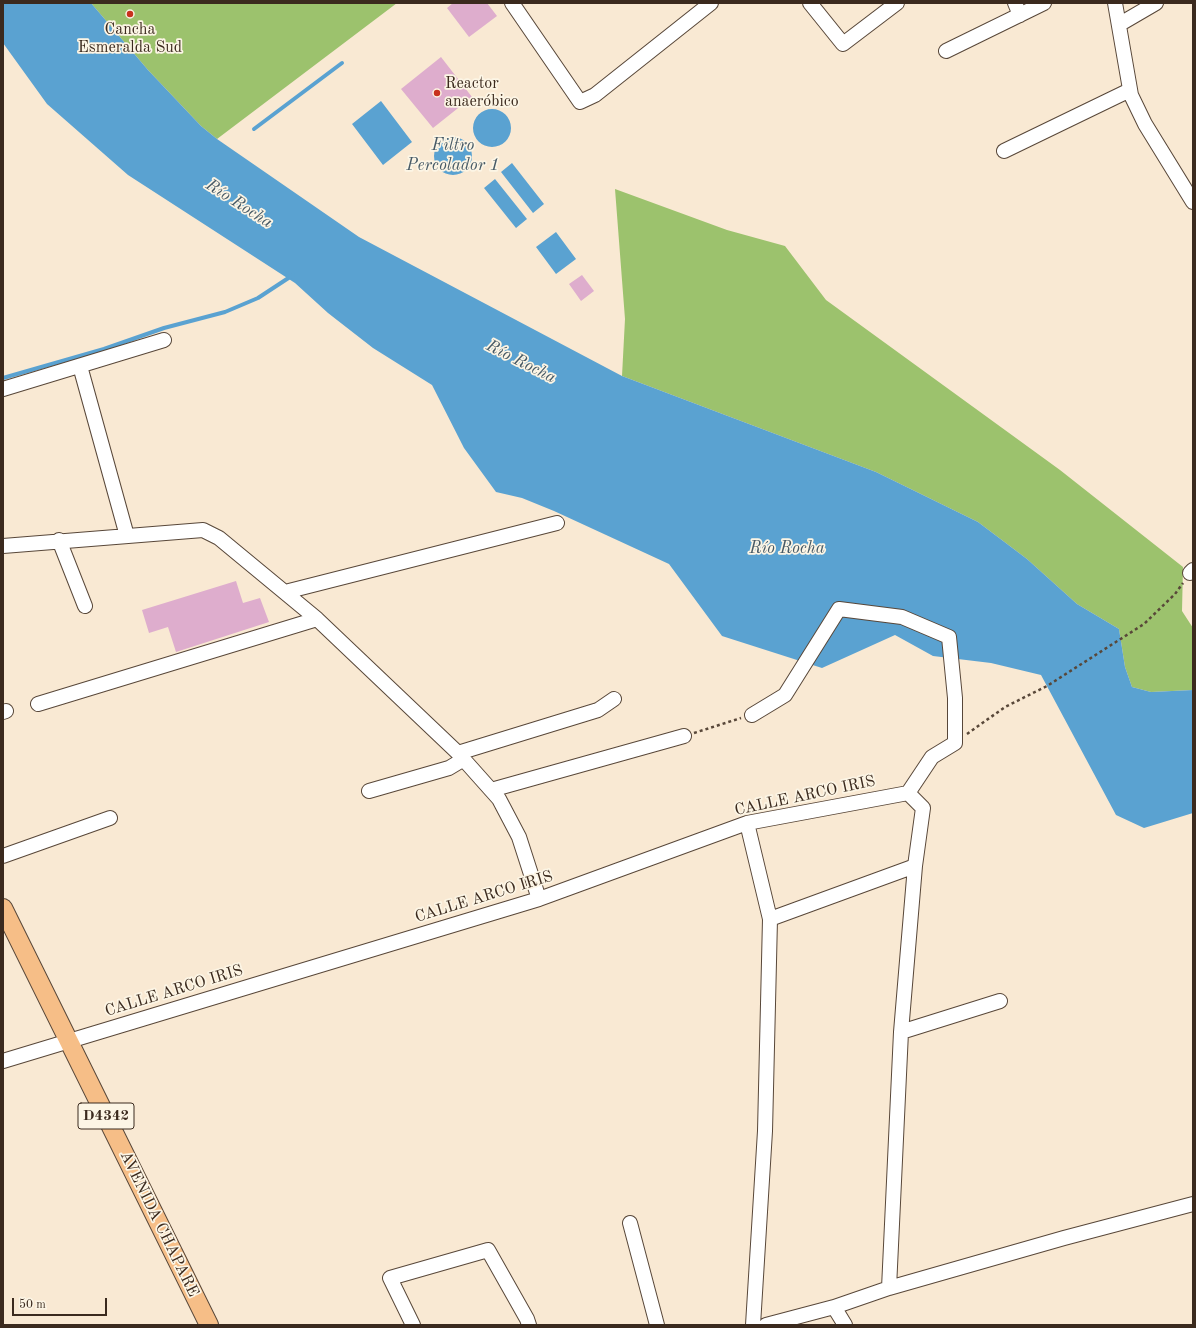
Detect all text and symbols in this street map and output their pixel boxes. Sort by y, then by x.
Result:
marker: Cancha Esmeralda Sud [125,9,135,19]
place label: Cancha Esmeralda Sud [78,20,182,58]
place label: Reactor anaeróbico [445,74,519,112]
marker: Reactor anaeróbico [432,88,442,98]
water label: Filtro Percolador 1 [406,136,500,176]
water label: Río Rocha [202,175,276,233]
water label: Río Rocha [483,336,559,388]
water label: Río Rocha [749,539,825,559]
street label: CALLE ARCO IRIS [733,772,877,820]
street label: CALLE ARCO IRIS [413,867,555,927]
street label: CALLE ARCO IRIS [103,961,245,1021]
road number: D4342 [78,1103,134,1129]
street label: AVENIDA CHAPARE [115,1148,203,1300]
scale bar [14,1290,109,1316]
text: 50 m [19,1299,46,1311]

